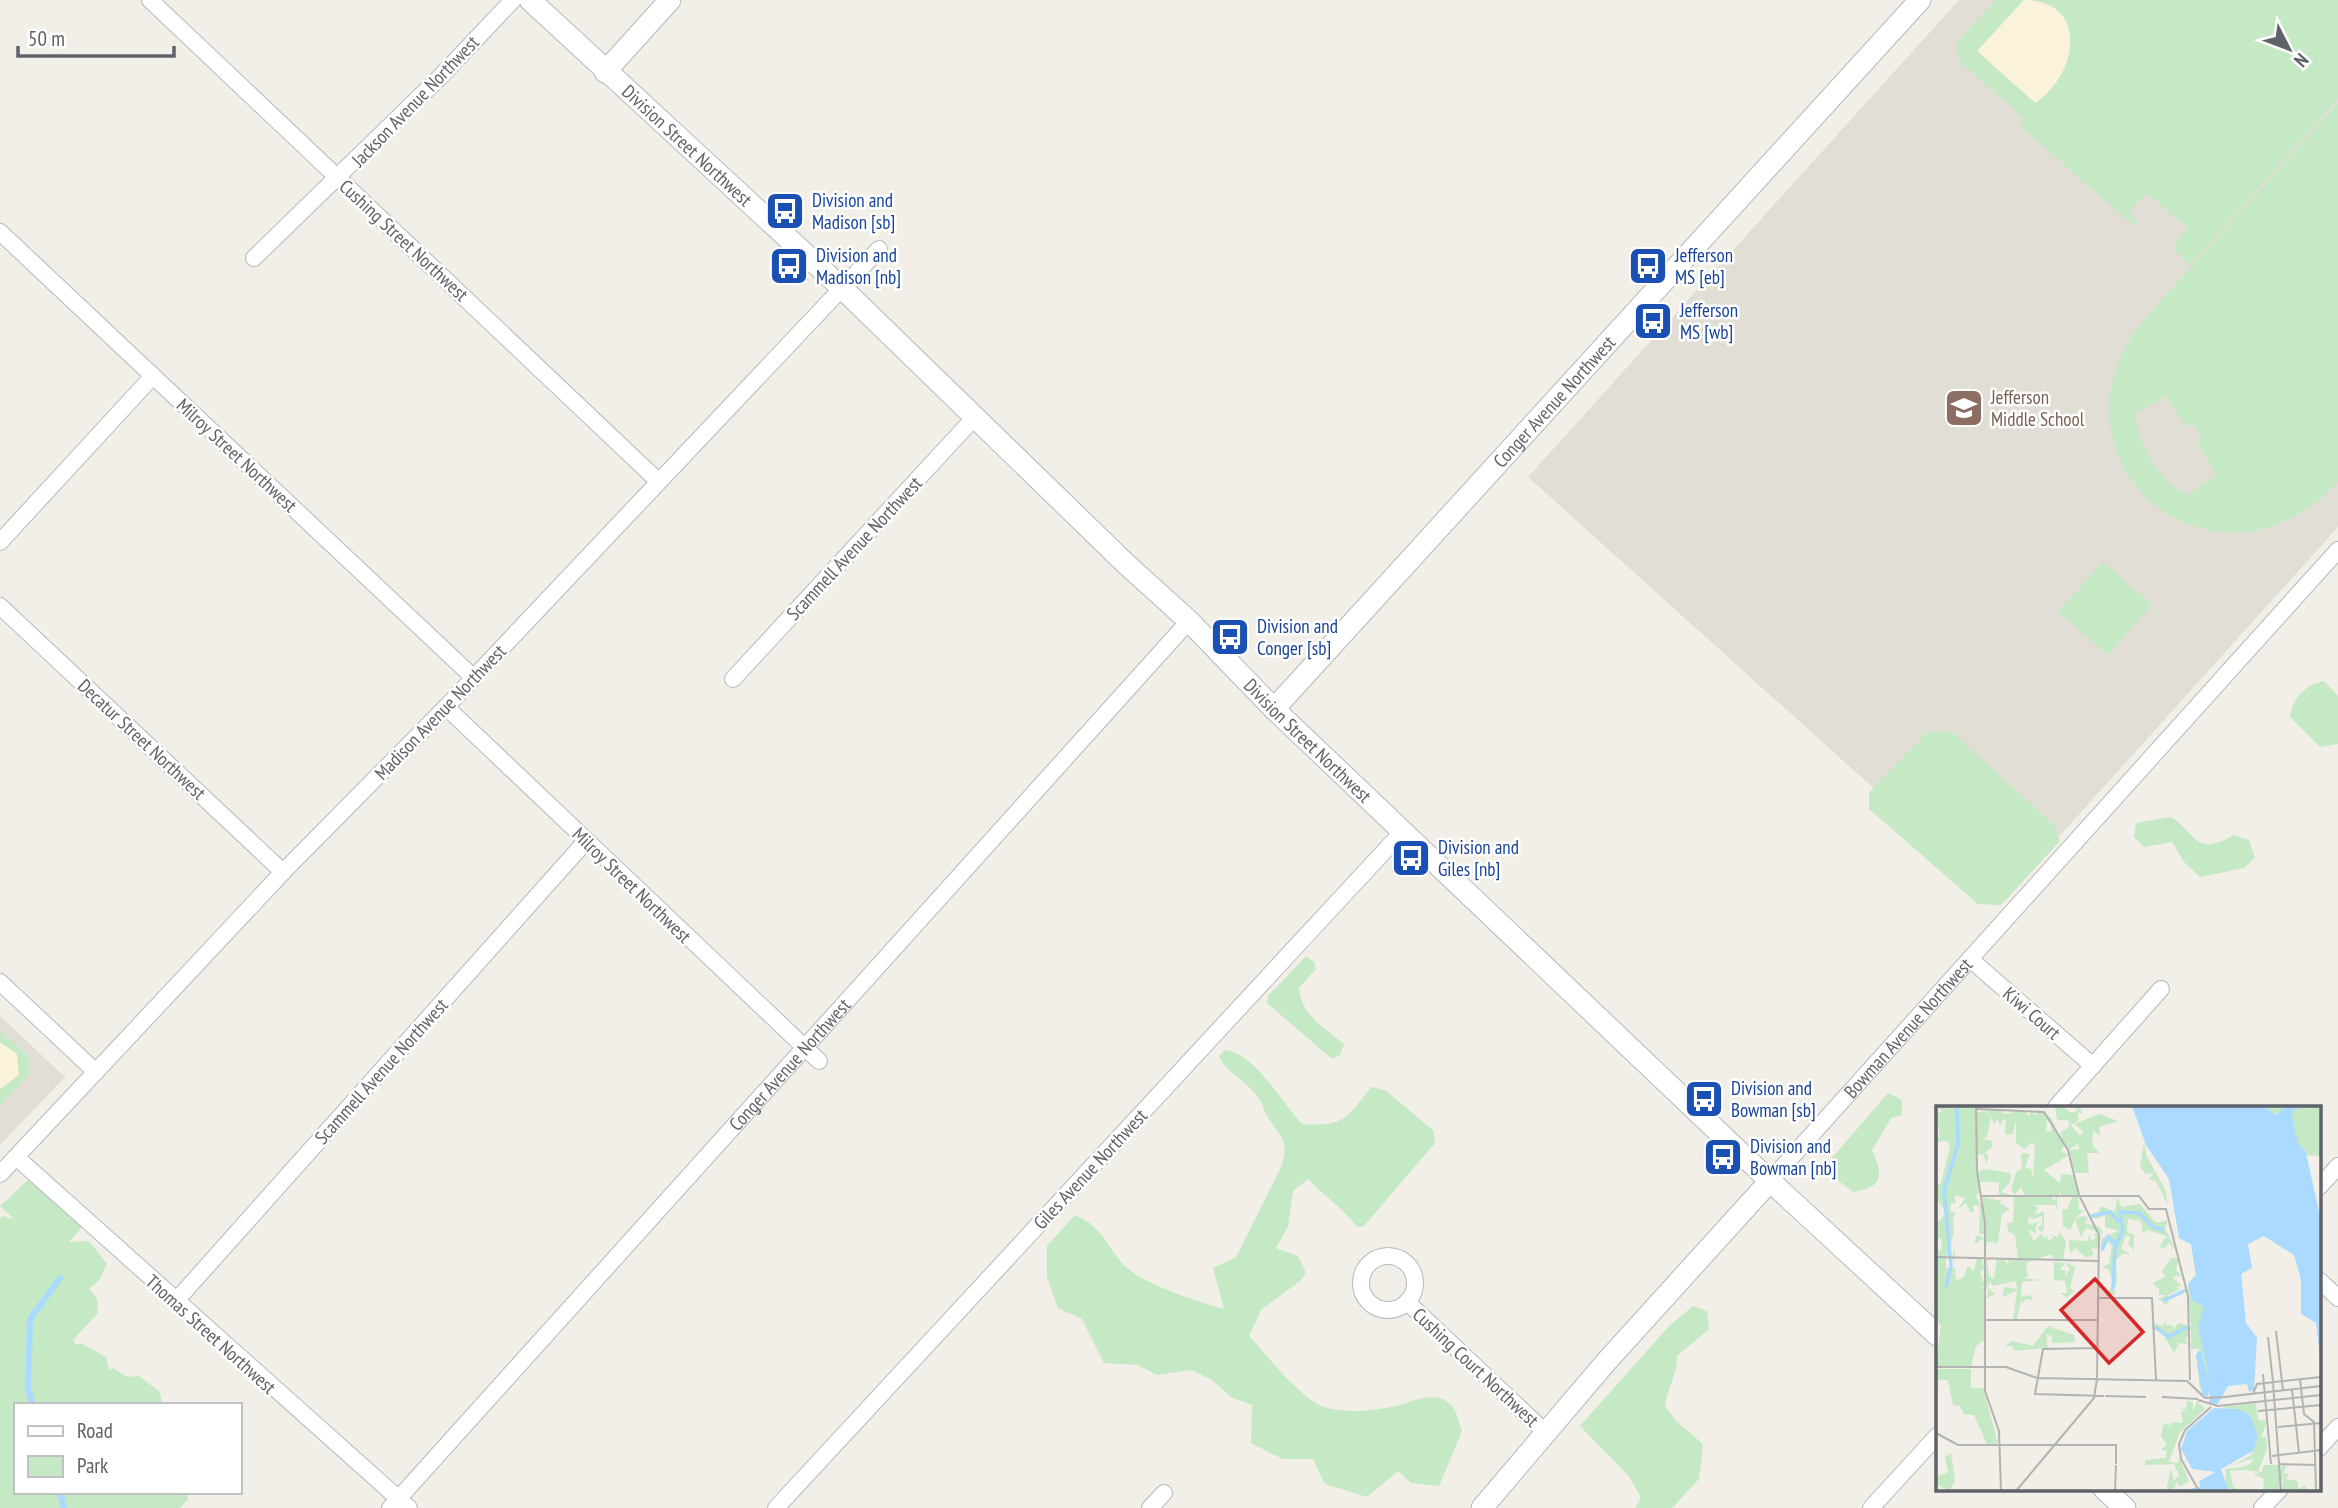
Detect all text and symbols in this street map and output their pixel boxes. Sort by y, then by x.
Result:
scale bar [18,14,173,58]
north arrow [2254,14,2324,84]
text: 50 m [28,25,65,52]
street label: Jackson Avenue Northwest [346,30,484,172]
text: N [2289,49,2314,72]
street label: Division Street Northwest [617,79,758,212]
street label: Cushing Street Northwest [334,174,474,307]
place label: Division and Madison [sb] [812,188,895,234]
bus stop icon: Division and Madison [sb] [764,190,806,232]
place label: Division and Madison [nb] [816,243,901,289]
place label: Jefferson MS [eb] [1674,243,1733,289]
bus stop icon: Division and Madison [nb] [768,245,810,287]
bus stop icon: Jefferson MS [eb] [1627,245,1669,287]
place label: Jefferson MS [wb] [1679,298,1738,344]
bus stop icon: Jefferson MS [wb] [1632,300,1674,342]
street label: Conger Avenue Northwest [1488,330,1621,472]
place label: Jefferson Middle School [1990,385,2085,431]
school or university icon: Jefferson Middle School [1943,387,1985,429]
street label: Milroy Street Northwest [172,393,303,518]
street label: Scammell Avenue Northwest [781,471,927,625]
place label: Division and Conger [sb] [1257,614,1338,660]
bus stop icon: Division and Conger [sb] [1209,616,1251,658]
street label: Madison Avenue Northwest [369,639,511,785]
street label: Division Street Northwest [1239,673,1377,808]
street label: Decatur Street Northwest [73,674,212,805]
street label: Milroy Street Northwest [568,822,697,948]
place label: Division and Giles [nb] [1438,835,1519,881]
bus stop icon: Division and Giles [nb] [1390,837,1432,879]
street label: Bowman Avenue Northwest [1839,952,1978,1103]
street label: Kiwi Court [1998,982,2066,1045]
street label: Scammell Avenue Northwest [309,993,453,1149]
street label: Conger Avenue Northwest [724,993,856,1136]
place label: Division and Bowman [sb] [1731,1076,1816,1122]
bus stop icon: Division and Bowman [sb] [1683,1078,1725,1120]
street label: Giles Avenue Northwest [1028,1103,1152,1234]
inset map [1936,1106,2320,1490]
place label: Division and Bowman [nb] [1750,1134,1837,1180]
bus stop icon: Division and Bowman [nb] [1702,1136,1744,1178]
street label: Thomas Street Northwest [141,1269,282,1399]
street label: Cushing Court Northwest [1408,1302,1545,1432]
legend [14,1403,242,1494]
text: Road [77,1417,113,1444]
text: Park [77,1452,108,1479]

